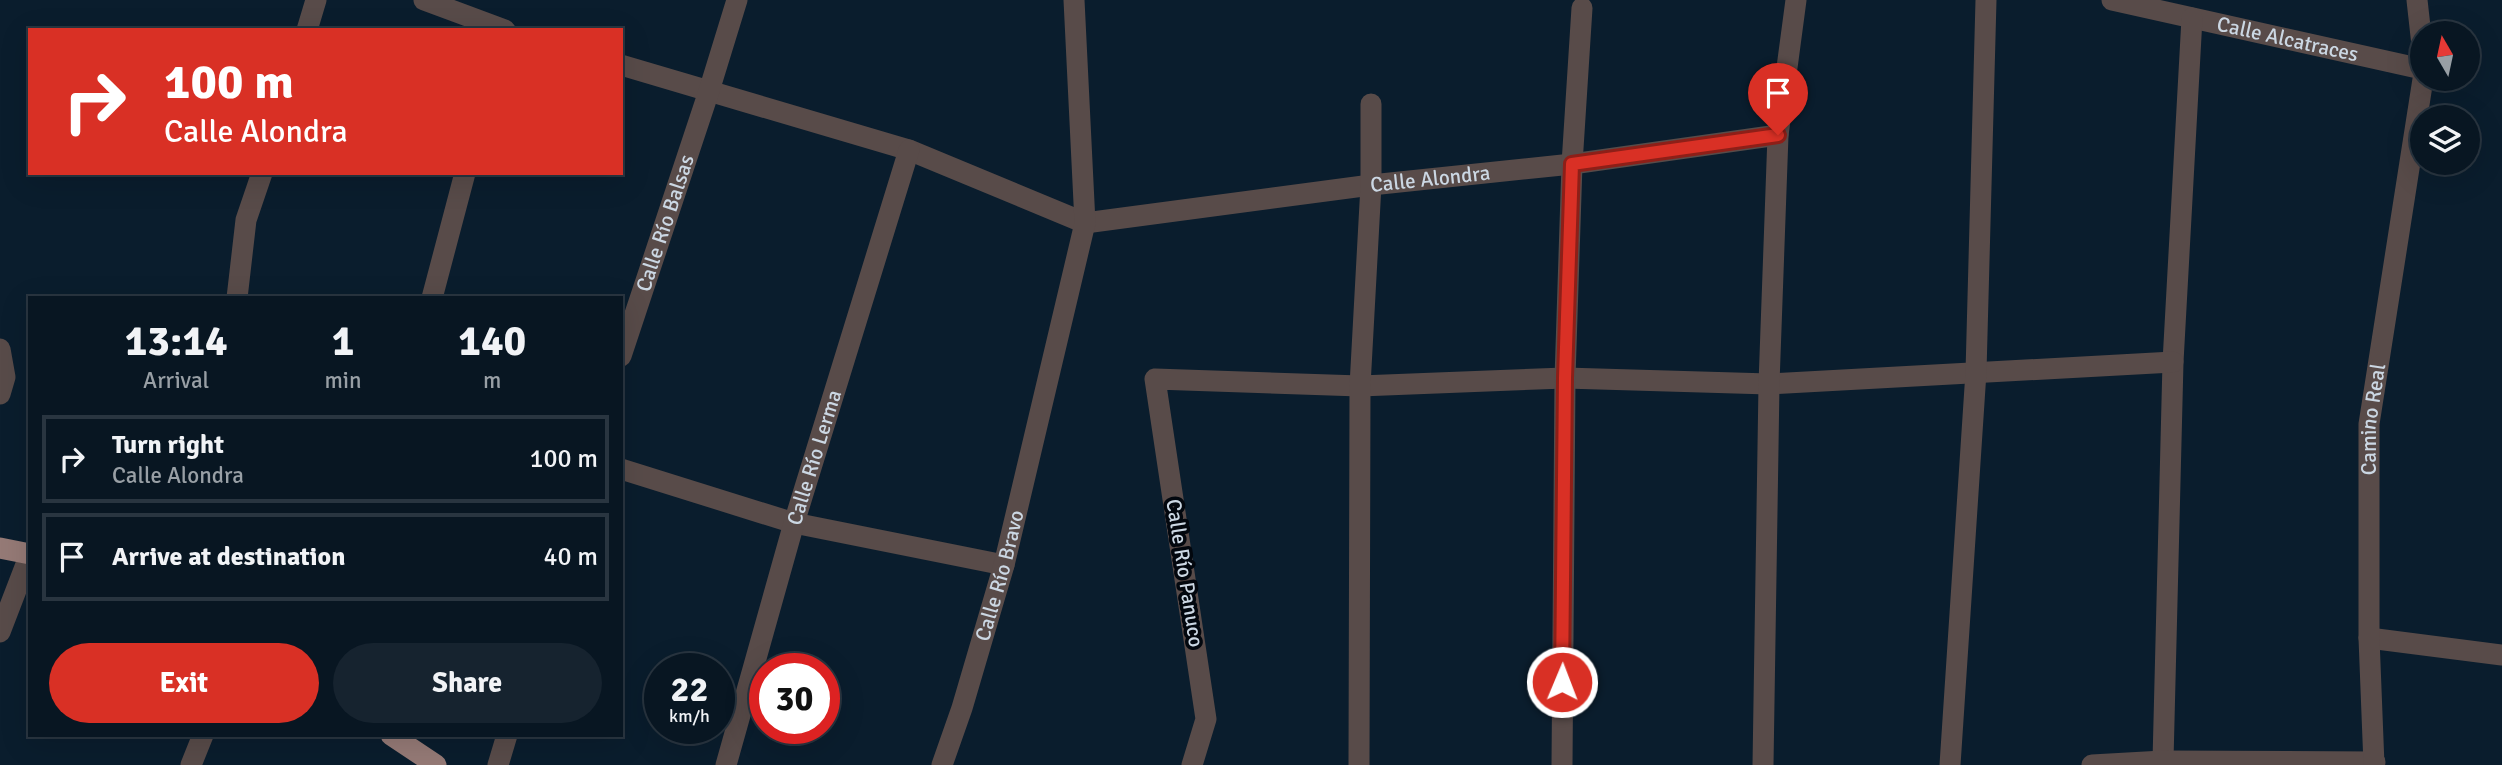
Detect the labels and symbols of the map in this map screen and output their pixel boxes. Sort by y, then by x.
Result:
street label: Calle Alcatraces [2215,11,2361,67]
north arrow [2410,21,2480,91]
pin [1748,63,1808,135]
street label: Calle Río Balsas [630,151,700,295]
street label: Calle Alondra [1369,160,1492,198]
street label: Camino Real [2355,362,2391,475]
street label: Calle Río Lerma [781,387,847,528]
street label: Calle Río Panuco [1160,497,1210,649]
street label: Calle Río Bravo [969,508,1030,644]
position arrow [1525,645,1599,719]
speed limit sign: 30 [749,653,840,744]

